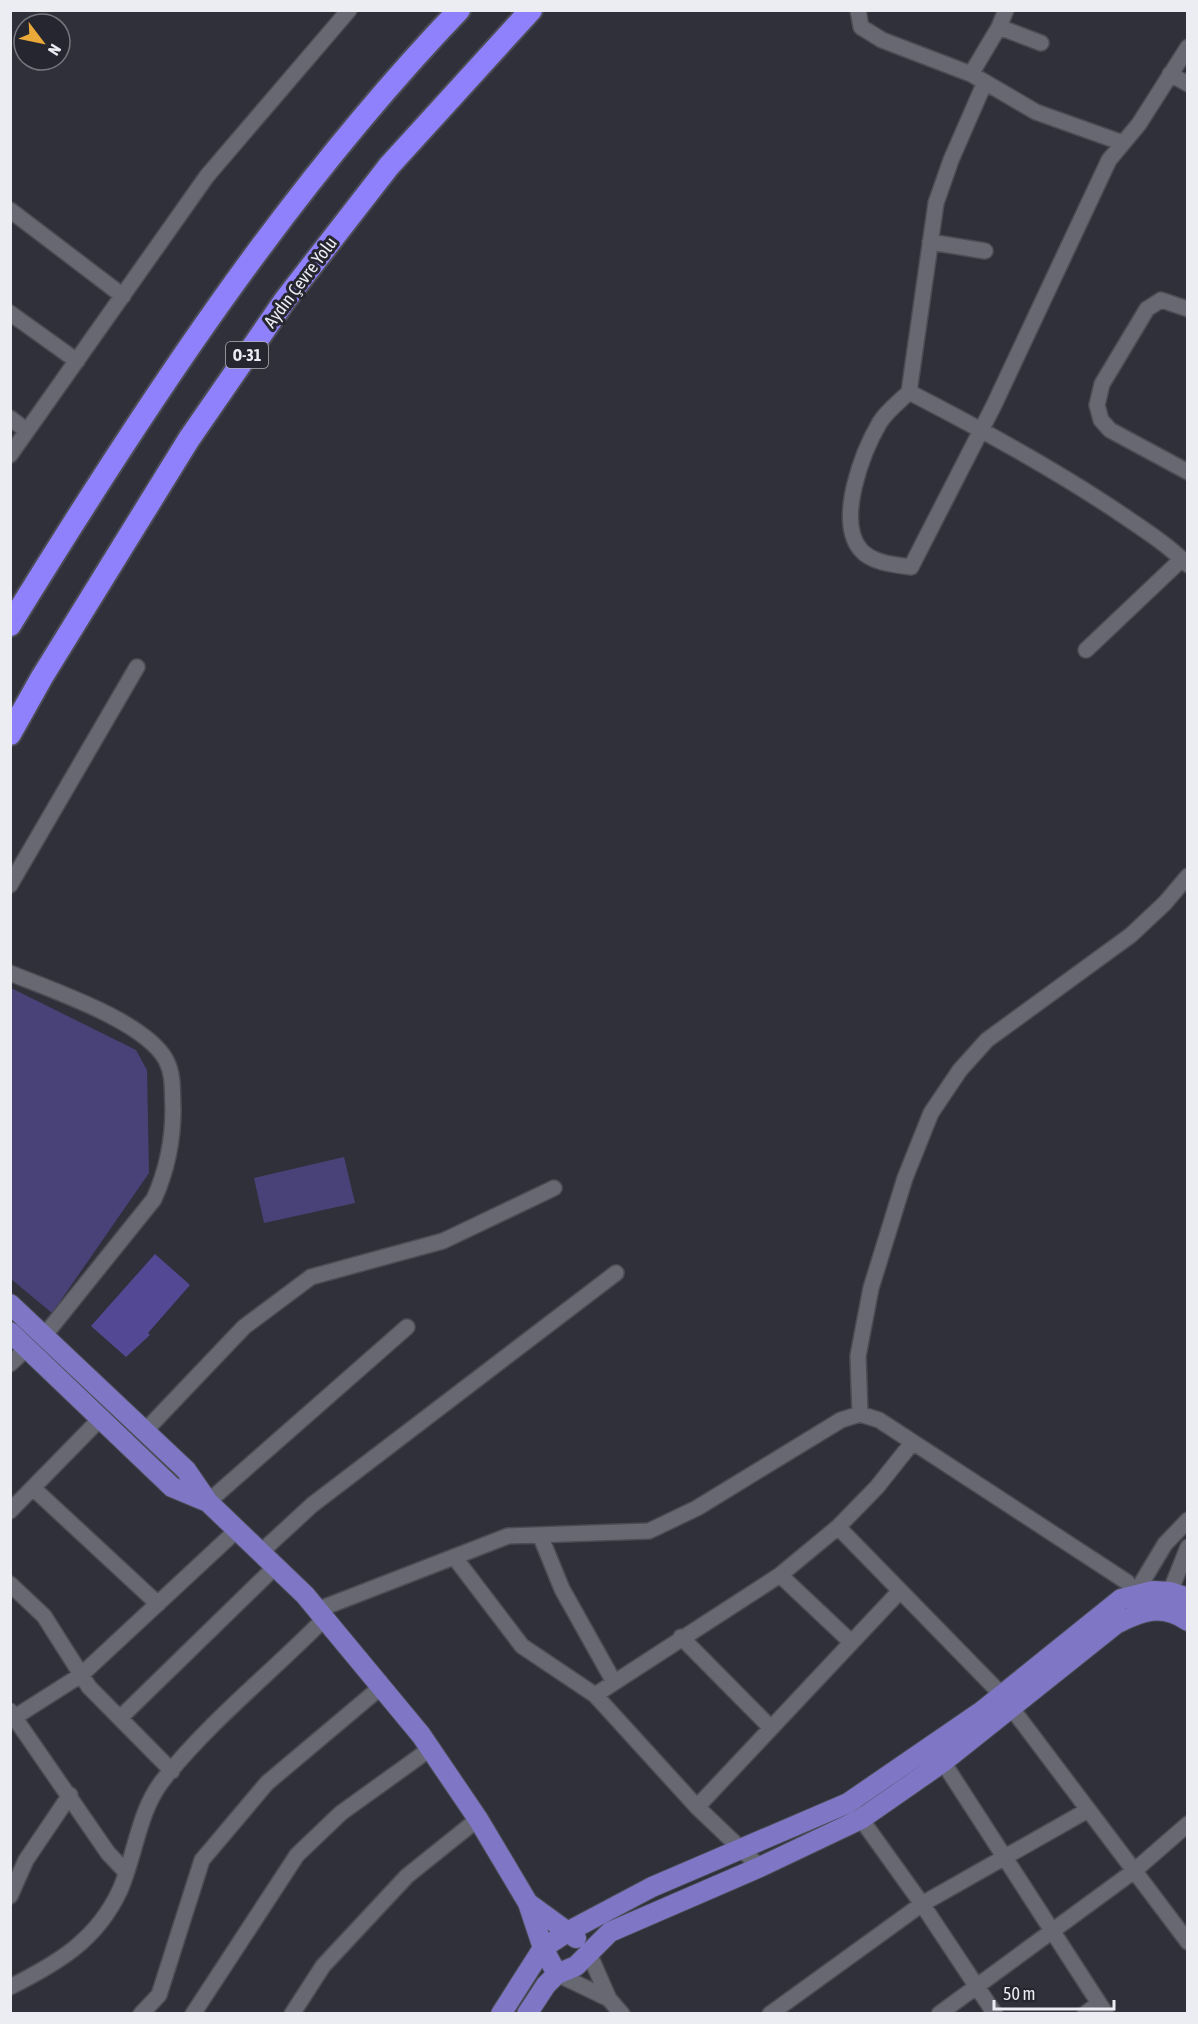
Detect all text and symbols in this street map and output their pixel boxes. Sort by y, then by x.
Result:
north arrow [12,12,72,72]
text: N [45,41,65,59]
street label: Aydın Çevre Yolu [259,232,341,332]
road number: O-31 [226,342,268,368]
scale bar [994,1973,1114,2011]
text: 50 m [1003,1983,1035,2004]

